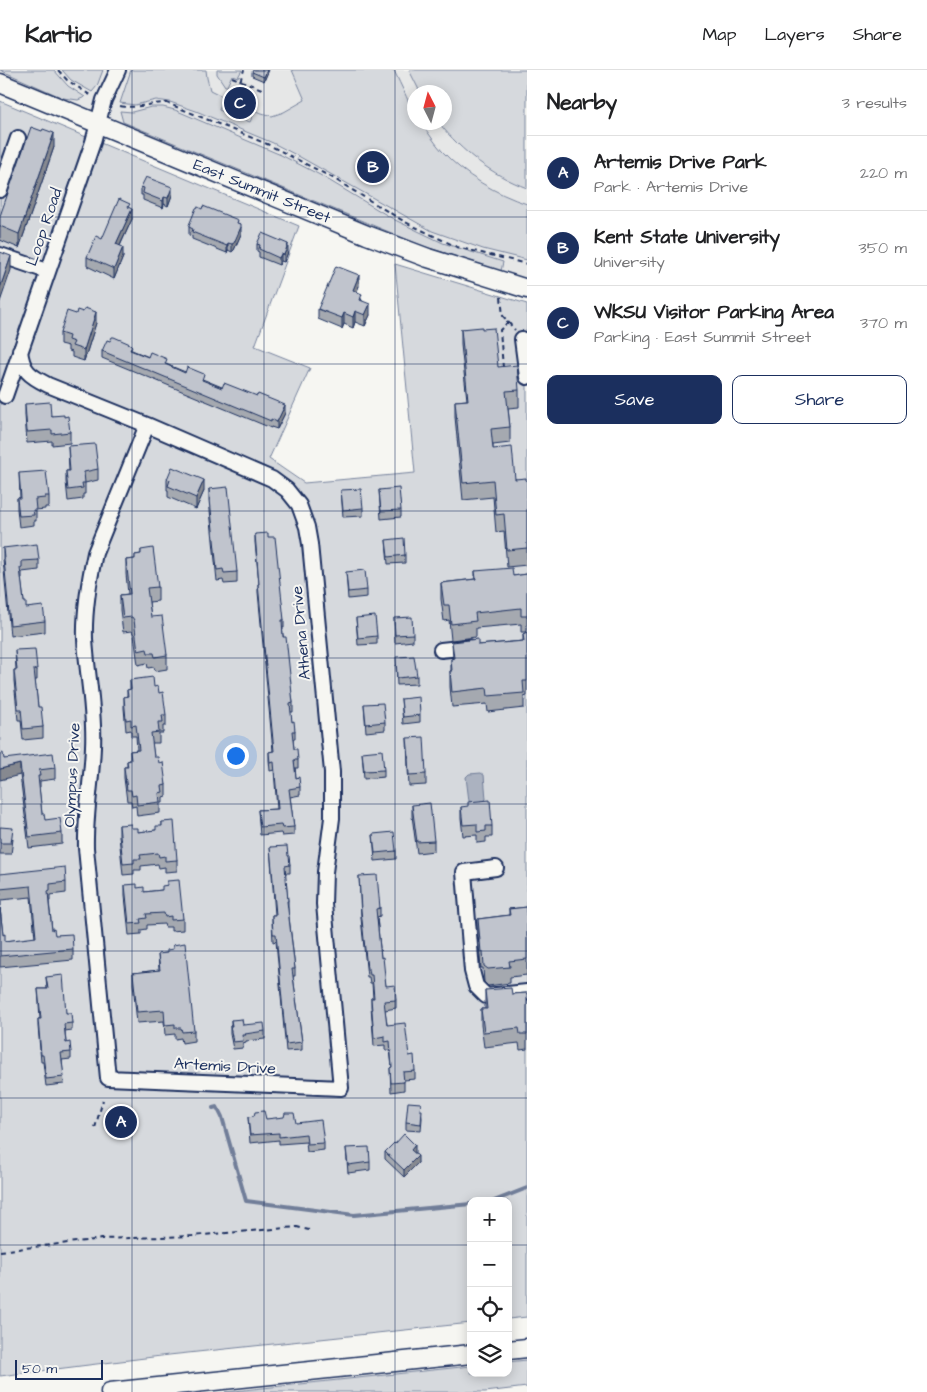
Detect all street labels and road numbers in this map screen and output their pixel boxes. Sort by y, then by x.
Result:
street label: East Summit Street [190,153,335,229]
street label: Loop Road [20,185,68,269]
street label: Athena Drive [286,585,316,681]
street label: Olympus Drive [58,722,87,828]
street label: Artemis Drive [173,1052,277,1080]

